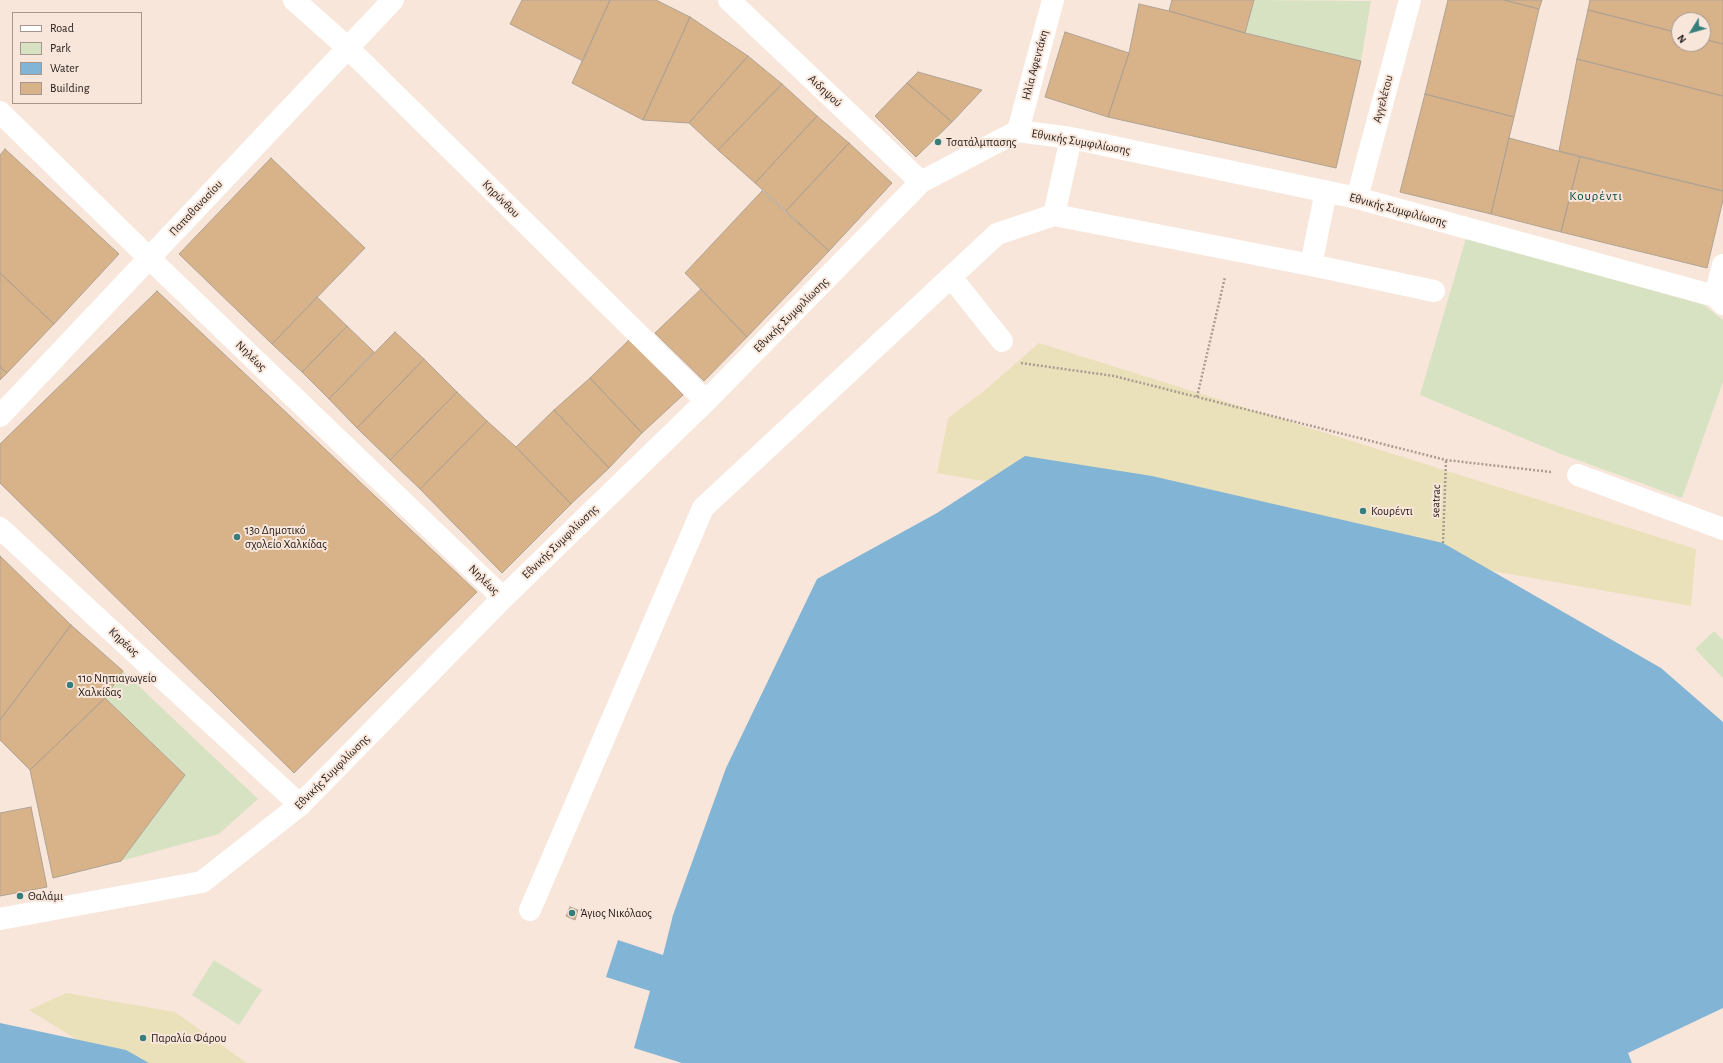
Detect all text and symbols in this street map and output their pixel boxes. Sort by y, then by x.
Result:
legend [12,12,142,104]
north arrow [1671,12,1711,52]
text: Road [50,22,74,34]
street label: Ηλία Αφεντάκη [1019,29,1051,101]
text: N [1675,33,1689,45]
text: Park [50,42,71,54]
text: Water [50,62,79,74]
street label: Αιδηψού [805,72,845,110]
street label: Αγγελέτου [1370,74,1396,124]
text: Building [50,82,90,94]
street label: Εθνικής Συμφιλίωσης [1030,126,1132,158]
place label: Τσατάλμπασης [946,135,1016,149]
marker: Τσατάλμπασης [933,137,943,147]
street label: Παπαθανασίου [166,177,226,239]
street label: Κηρύνθου [479,177,523,221]
district label: Κουρέντι [1569,188,1623,204]
street label: Εθνικής Συμφιλίωσης [1348,190,1448,230]
street label: Εθνικής Συμφιλίωσης [751,275,831,355]
street label: Νηλέως [233,338,269,374]
street label: seatrac [1428,484,1444,518]
street label: Εθνικής Συμφιλίωσης [519,502,601,582]
place label: Κουρέντι [1371,504,1413,518]
marker: Κουρέντι [1358,506,1368,516]
place label: 13ο Δημοτικό σχολείο Χαλκίδας [245,523,327,551]
marker: 13ο Δημοτικό σχολείο Χαλκίδας [232,532,242,542]
street label: Νηλέως [466,562,502,598]
street label: Κηρέως [106,624,142,660]
place label: 11ο Νηπιαγωγείο Χαλκίδας [78,671,157,699]
marker: 11ο Νηπιαγωγείο Χαλκίδας [65,680,75,690]
street label: Εθνικής Συμφιλίωσης [292,732,372,812]
place label: Θαλάμι [28,889,63,903]
marker: Θαλάμι [15,891,25,901]
place label: Άγιος Νικόλαος [580,906,652,920]
marker: Άγιος Νικόλαος [567,908,577,918]
place label: Παραλία Φάρου [151,1031,226,1045]
marker: Παραλία Φάρου [138,1033,148,1043]

